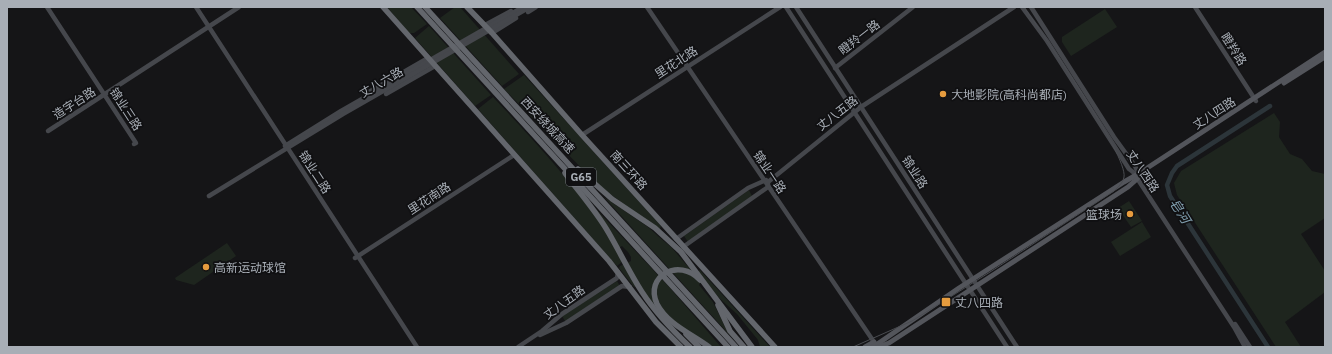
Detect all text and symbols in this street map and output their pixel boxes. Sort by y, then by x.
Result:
street label: 瞪羚一路 [835,16,883,58]
street label: 瞪羚路 [1218,30,1250,68]
street label: 里花北路 [652,43,700,81]
street label: 丈八六路 [356,64,406,100]
street label: 造字台路 [50,84,98,122]
street label: 锦业三路 [107,85,145,133]
place label: 大地影院(高科尚都店) [951,87,1067,102]
marker: 大地影院(高科尚都店) [938,89,948,99]
street label: 丈八五路 [813,92,861,134]
street label: 西安绕城高速 [518,94,578,156]
street label: 丈八四路 [1190,94,1238,132]
street label: 南三环路 [607,147,651,193]
street label: 丈八西路 [1123,147,1163,195]
street label: 锦业二路 [296,148,334,196]
street label: 锦业一路 [750,148,790,196]
street label: 锦业路 [899,153,931,191]
road number: G65 [566,168,596,186]
street label: 里花南路 [405,179,453,217]
water label: 皂河 [1166,195,1196,229]
place label: 篮球场 [1086,207,1122,222]
marker: 篮球场 [1125,209,1135,219]
place label: 高新运动球馆 [214,260,286,275]
marker: 高新运动球馆 [201,262,211,272]
street label: 丈八五路 [540,282,588,322]
place label: 丈八四路 [955,295,1003,310]
marker: 丈八四路 [940,296,952,308]

